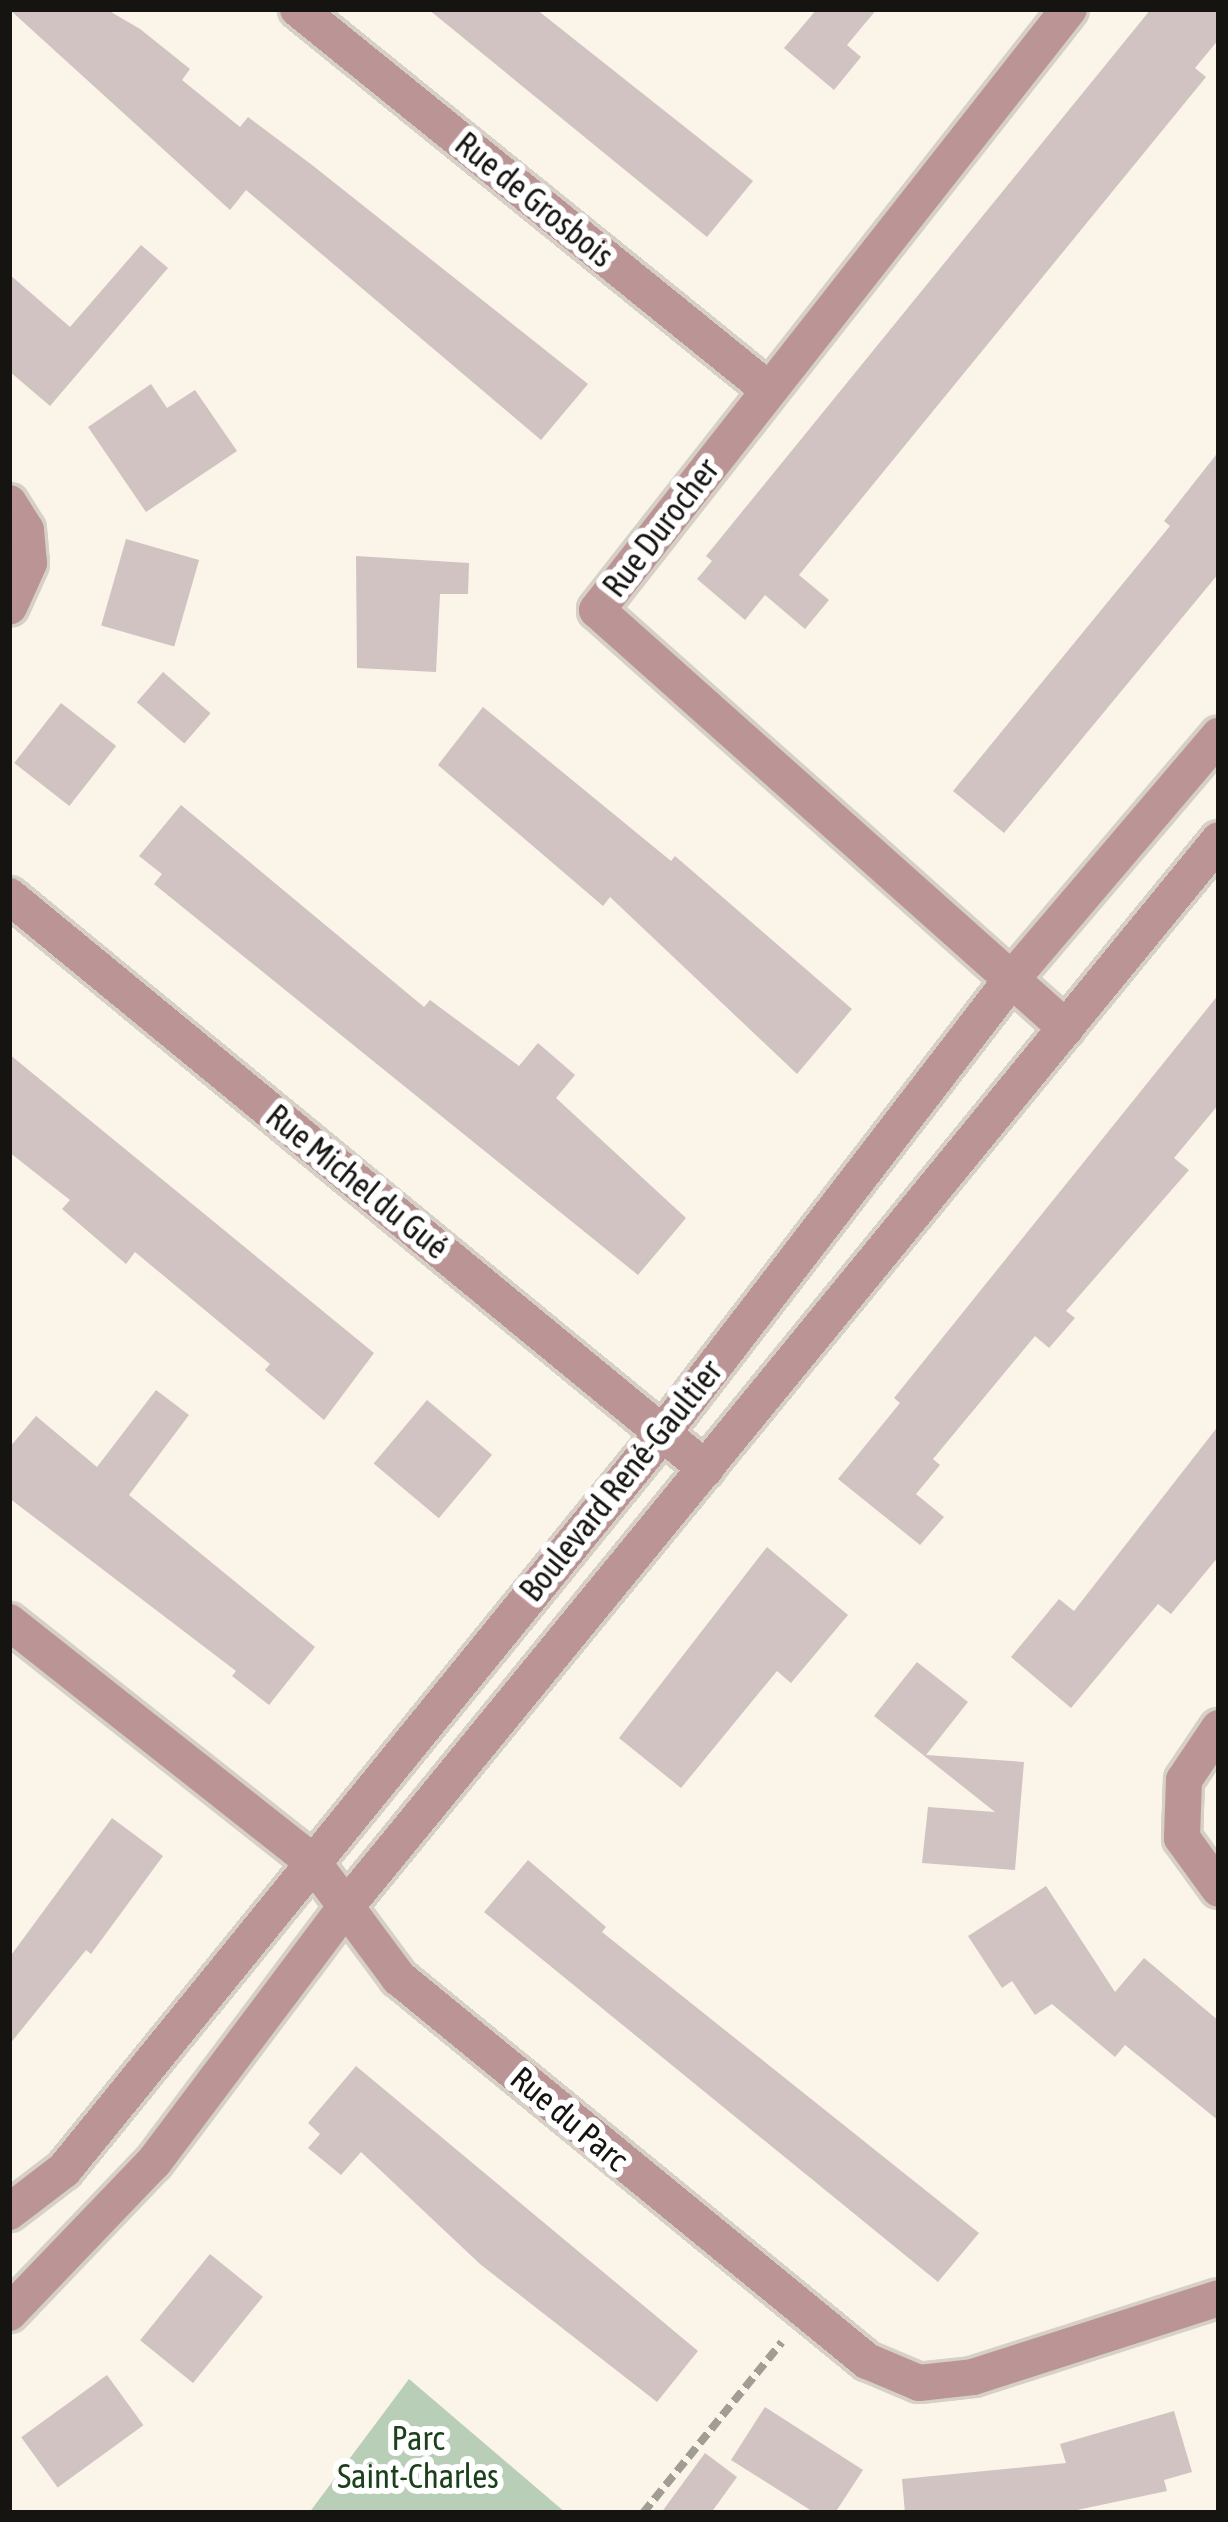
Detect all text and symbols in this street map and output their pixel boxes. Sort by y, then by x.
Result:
street label: Rue de Grosbois [447,124,621,276]
street label: Rue Durocher [595,451,727,605]
street label: Rue Michel du Gué [258,1097,456,1267]
street label: Boulevard René-Gaultier [512,1352,730,1610]
street label: Rue du Parc [502,2059,636,2179]
park label: Parc Saint-Charles [337,2419,499,2497]

